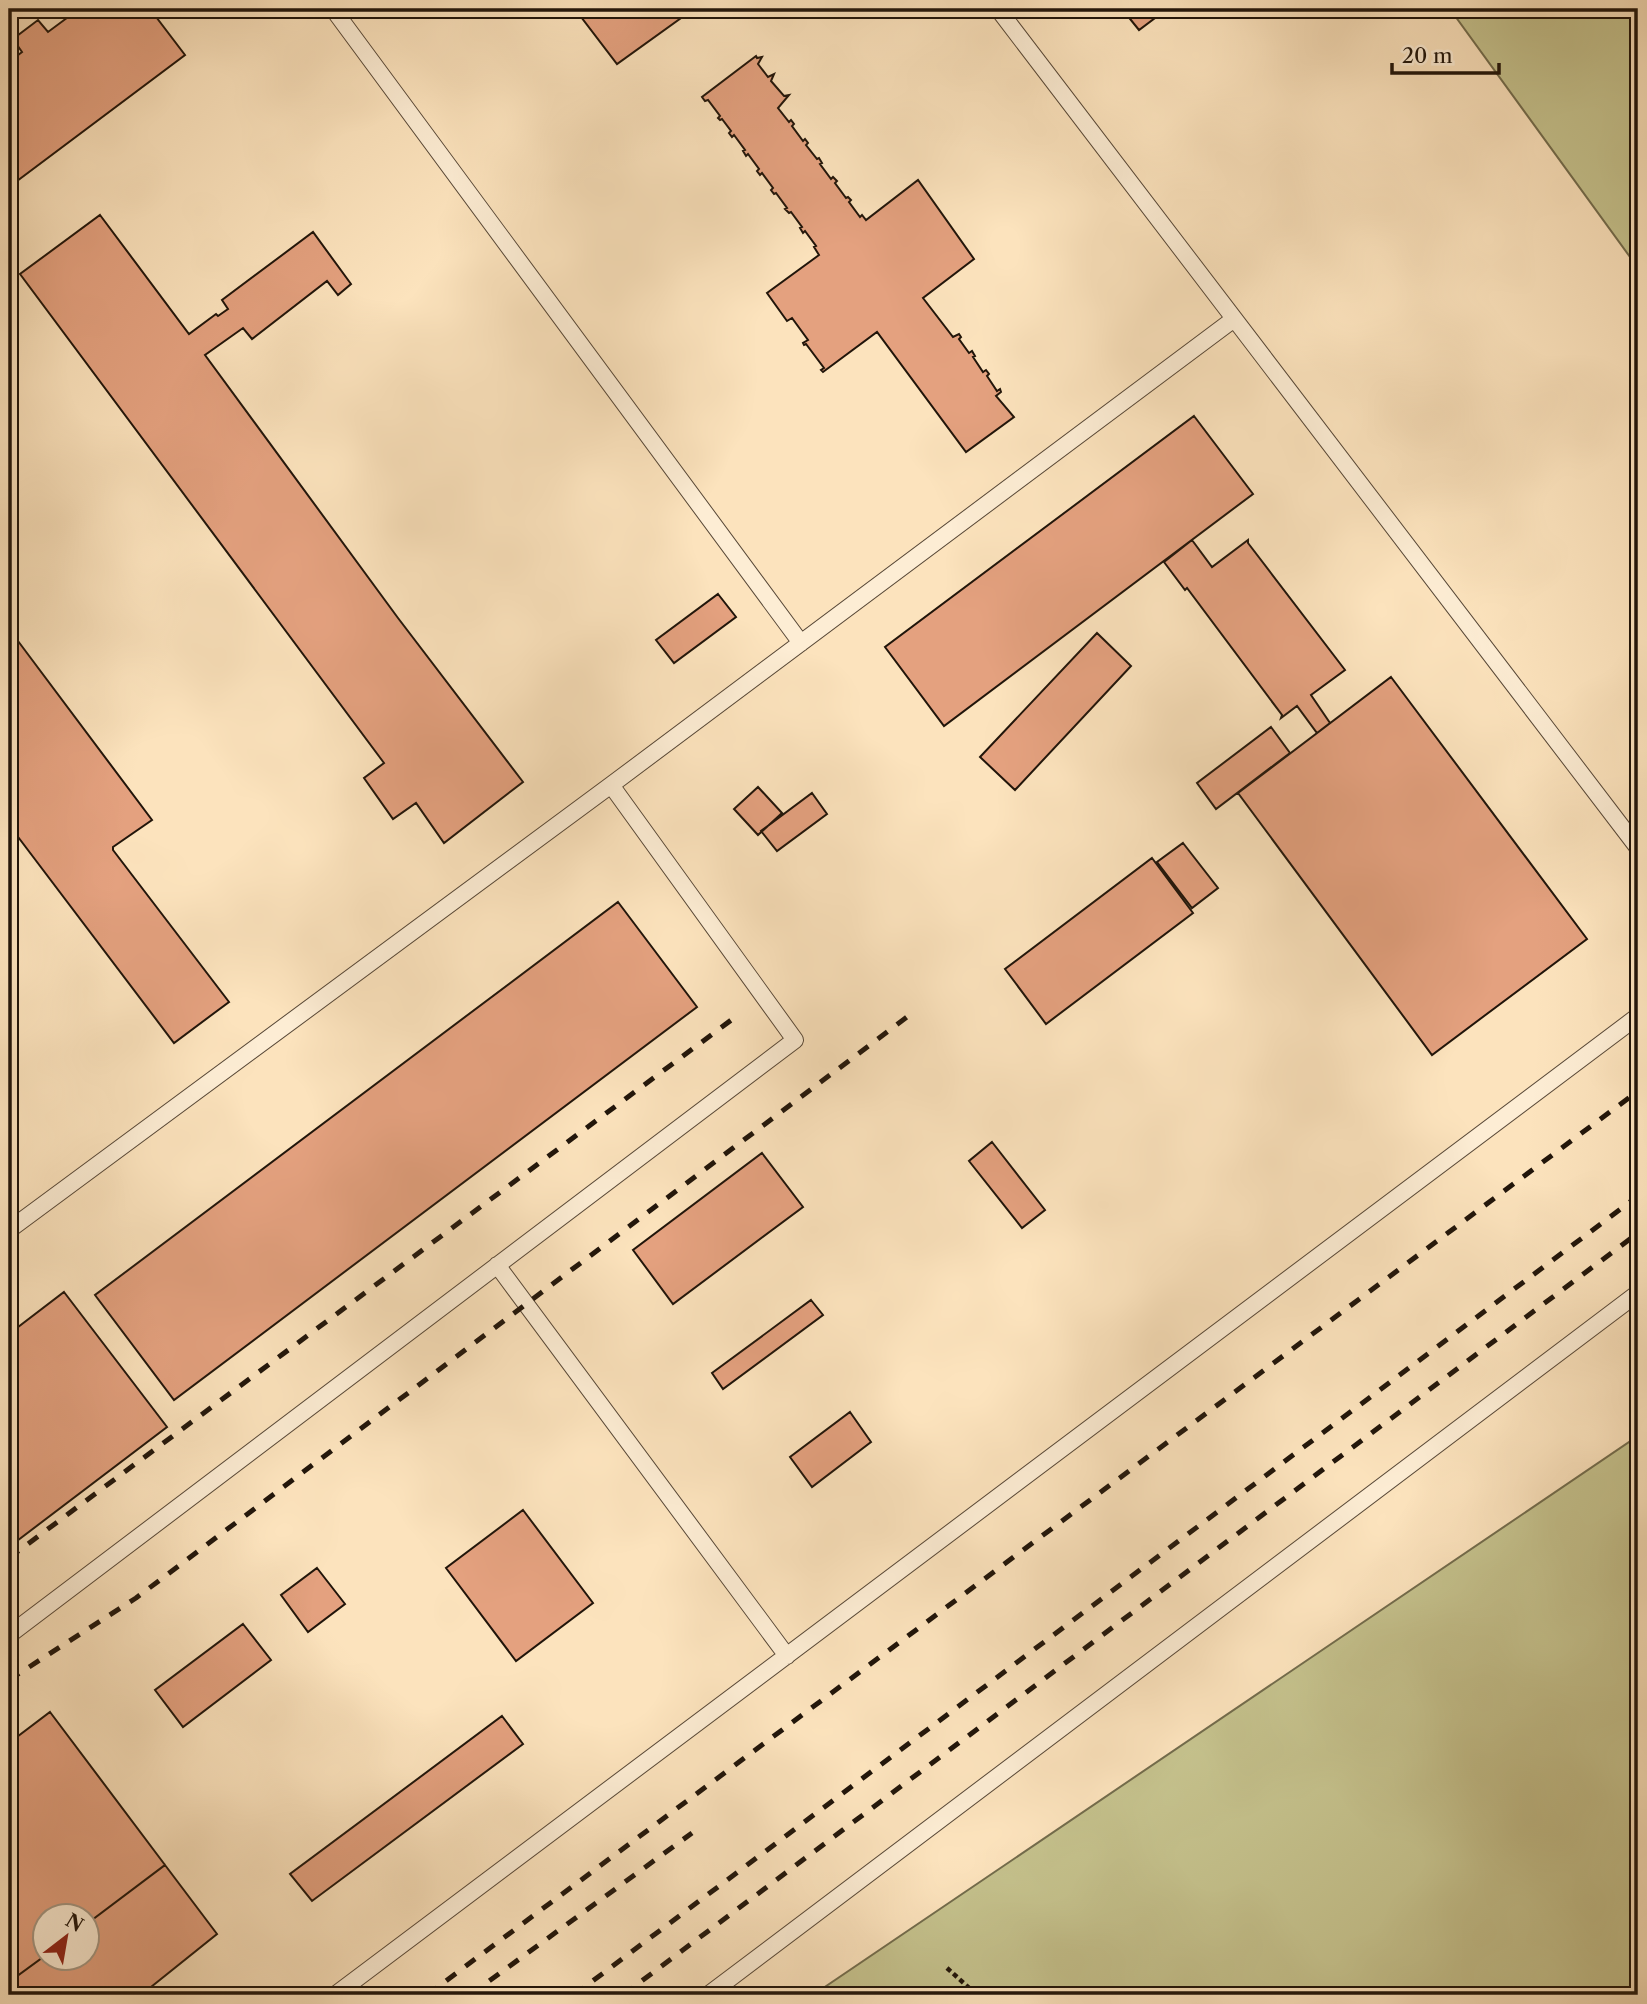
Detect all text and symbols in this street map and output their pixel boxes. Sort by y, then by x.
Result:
scale bar [1392,32,1498,76]
text: 20 m [1402,43,1453,68]
north arrow [32,1902,102,1972]
text: N [61,1909,87,1937]

